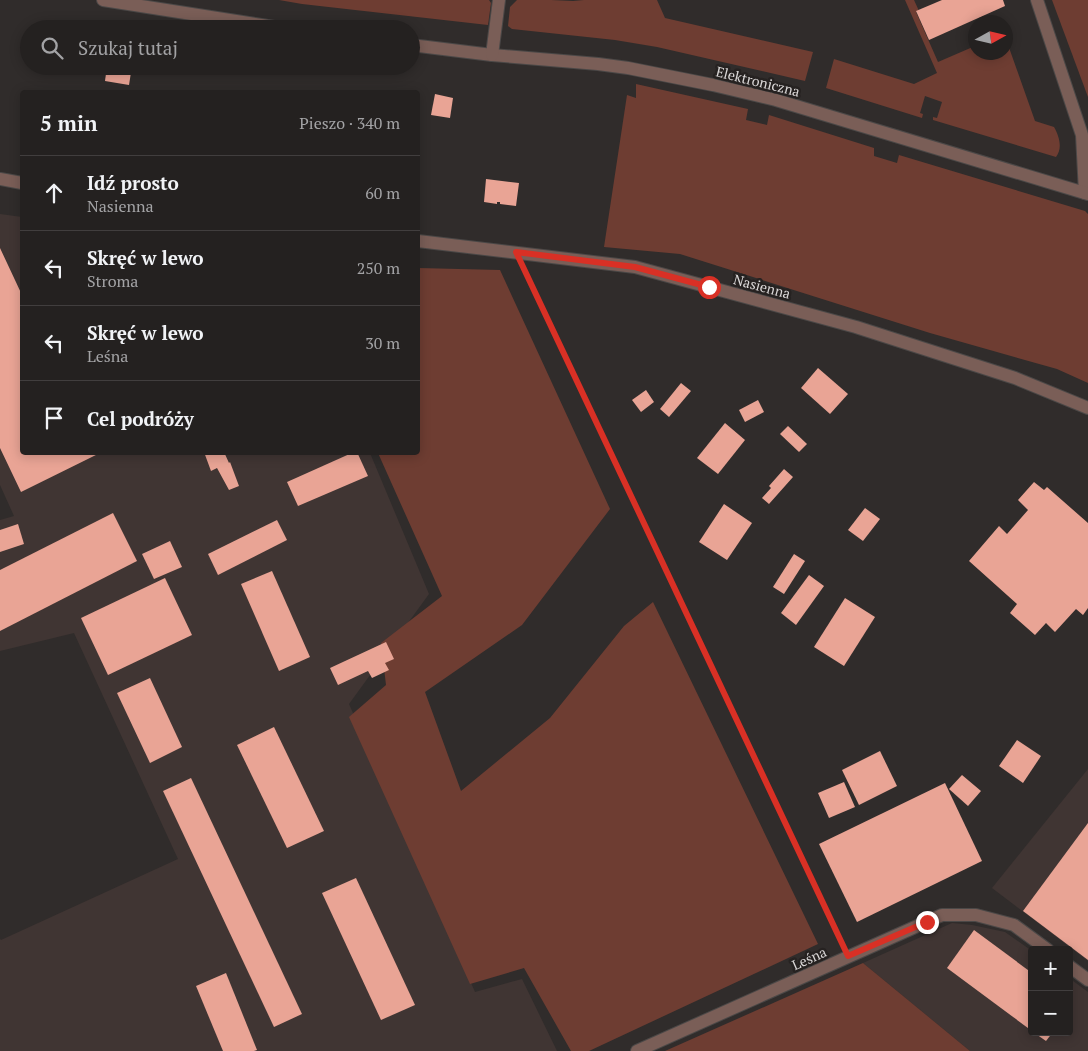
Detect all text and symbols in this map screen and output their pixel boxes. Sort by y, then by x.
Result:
north arrow [968,15,1013,60]
search box [20,20,420,75]
icon: search [38,34,66,62]
text: Szukaj tutaj [78,35,178,60]
street label: Elektroniczna [714,61,802,101]
text: 5 min [40,109,97,137]
text: Pieszo · 340 m [299,112,400,134]
text: Idź prosto [87,170,179,195]
icon: ahead [40,179,68,207]
text: 60 m [365,182,400,204]
text: Nasienna [87,195,154,217]
text: Skręć w lewo [87,245,204,270]
icon: left [40,254,68,282]
text: 250 m [357,257,400,279]
street label: Nasienna [731,269,793,303]
text: Stroma [87,270,138,292]
route start [698,276,721,299]
text: Skręć w lewo [87,320,204,345]
icon: left [40,329,68,357]
text: 30 m [365,332,400,354]
text: Leśna [87,345,128,367]
icon: arrive [40,404,68,432]
text: Cel podróży [87,406,194,431]
route end [916,911,939,934]
street label: Leśna [789,942,829,974]
map controls [1028,946,1073,1036]
button: + [1028,946,1073,991]
button: − [1028,991,1073,1036]

